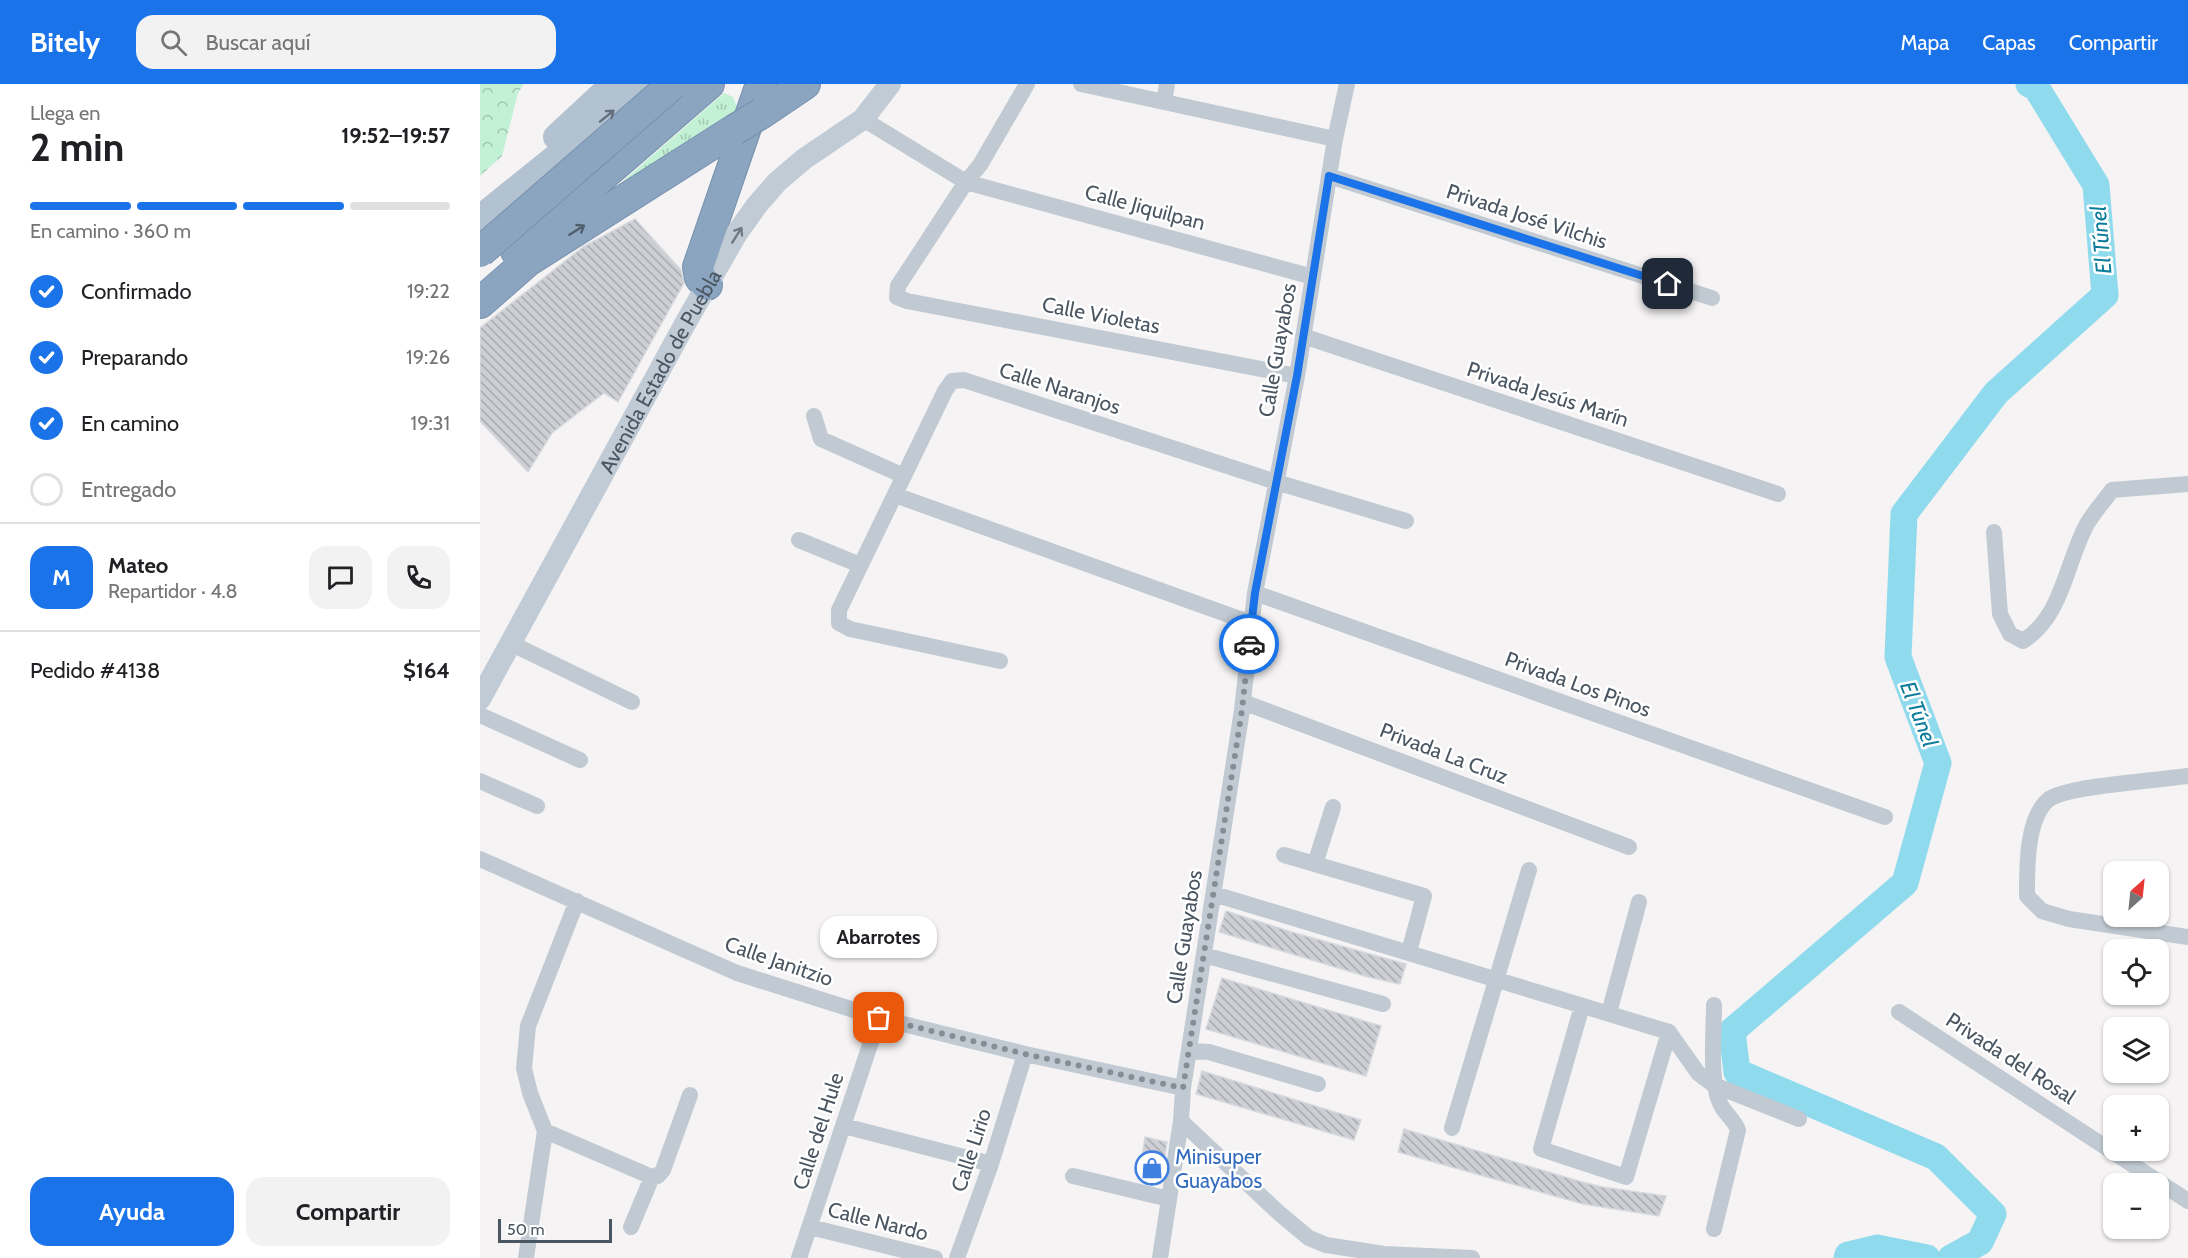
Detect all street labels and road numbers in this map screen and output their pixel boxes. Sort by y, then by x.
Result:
street label: Privada José Vilchis [1443,178,1611,254]
street label: Calle Jiquilpan [1082,179,1208,235]
street label: Avenida Estado de Puebla [594,265,726,477]
street label: Calle Guayabos [1253,281,1301,419]
street label: Calle Violetas [1040,291,1162,339]
street label: Privada Jesús Marín [1464,356,1632,432]
street label: Calle Naranjos [996,357,1124,420]
street label: Privada Los Pinos [1502,646,1655,722]
street label: Privada La Cruz [1376,717,1512,789]
street label: Calle Guayabos [1161,868,1207,1006]
street label: Calle Janitzio [722,931,836,991]
street label: Privada del Rosal [1942,1007,2080,1109]
street label: Calle del Hule [787,1069,849,1193]
street label: Calle Lirio [946,1105,996,1195]
street label: Calle Nardo [825,1196,931,1246]

